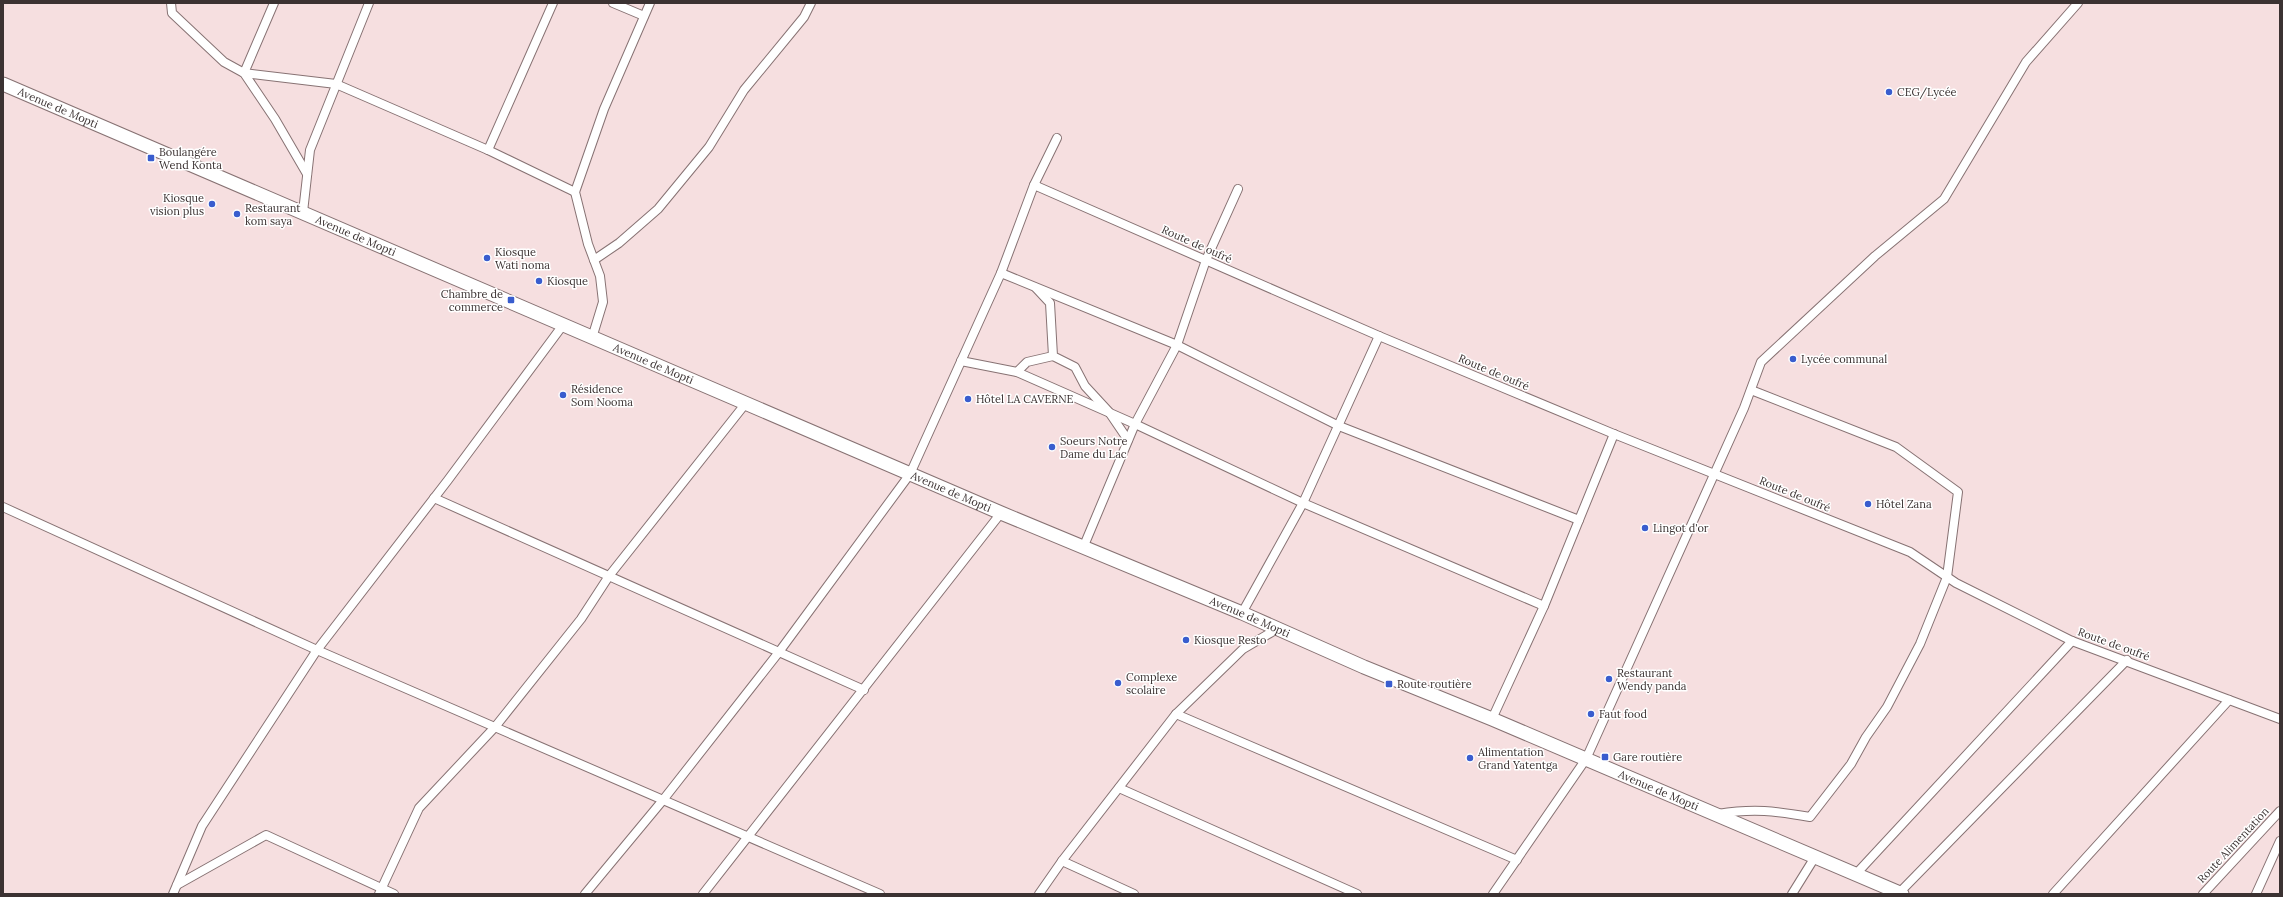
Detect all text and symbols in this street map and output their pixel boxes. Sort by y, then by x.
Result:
street label: Avenue de Mopti [15,84,100,131]
place label: CEG/Lycée [1897,85,1957,100]
marker: CEG/Lycée [1884,87,1894,97]
place label: Boulangére Wend Konta [159,145,222,172]
marker: Boulangére Wend Konta [146,153,156,163]
place label: Kiosque vision plus [150,191,204,218]
marker: Kiosque vision plus [207,199,217,209]
place label: Restaurant kom saya [245,201,301,228]
marker: Restaurant kom saya [232,209,242,219]
street label: Avenue de Mopti [313,212,398,259]
street label: Route de oufré [1160,222,1234,266]
place label: Kiosque Wati noma [495,245,550,272]
marker: Kiosque Wati noma [482,253,492,263]
place label: Kiosque [547,274,588,288]
marker: Kiosque [534,276,544,286]
place label: Chambre de commerce [441,287,503,314]
marker: Chambre de commerce [506,295,516,305]
street label: Avenue de Mopti [610,340,696,387]
street label: Route de oufré [1456,351,1532,393]
place label: Lycée communal [1801,352,1887,366]
marker: Lycée communal [1788,354,1798,364]
place label: Résidence Som Nooma [571,382,633,409]
marker: Résidence Som Nooma [558,390,568,400]
place label: Hôtel LA CAVERNE [976,392,1074,406]
marker: Hôtel LA CAVERNE [963,394,973,404]
place label: Soeurs Notre Dame du Lac [1060,434,1128,461]
marker: Soeurs Notre Dame du Lac [1047,442,1057,452]
street label: Avenue de Mopti [908,468,993,515]
street label: Route de oufré [1757,473,1833,515]
place label: Hôtel Zana [1876,497,1932,511]
marker: Hôtel Zana [1863,499,1873,509]
place label: Lingot d'or [1653,521,1709,535]
marker: Lingot d'or [1640,523,1650,533]
street label: Avenue de Mopti [1207,593,1292,640]
street label: Route de oufré [2076,624,2152,664]
place label: Kiosque Resto [1194,633,1266,647]
marker: Kiosque Resto [1181,635,1191,645]
place label: Restaurant Wendy panda [1617,666,1687,693]
place label: Complexe scolaire [1126,670,1177,697]
marker: Restaurant Wendy panda [1604,674,1614,684]
place label: Route routière [1397,677,1472,691]
marker: Complexe scolaire [1113,678,1123,688]
marker: Route routière [1384,679,1394,689]
place label: Faut food [1599,707,1647,721]
marker: Faut food [1586,709,1596,719]
place label: Alimentation Grand Yatentga [1477,745,1558,772]
place label: Gare routière [1613,750,1682,764]
marker: Gare routière [1600,752,1610,762]
marker: Alimentation Grand Yatentga [1465,753,1475,763]
street label: Avenue de Mopti [1615,766,1701,813]
street label: Route Alimentation [2194,804,2272,886]

